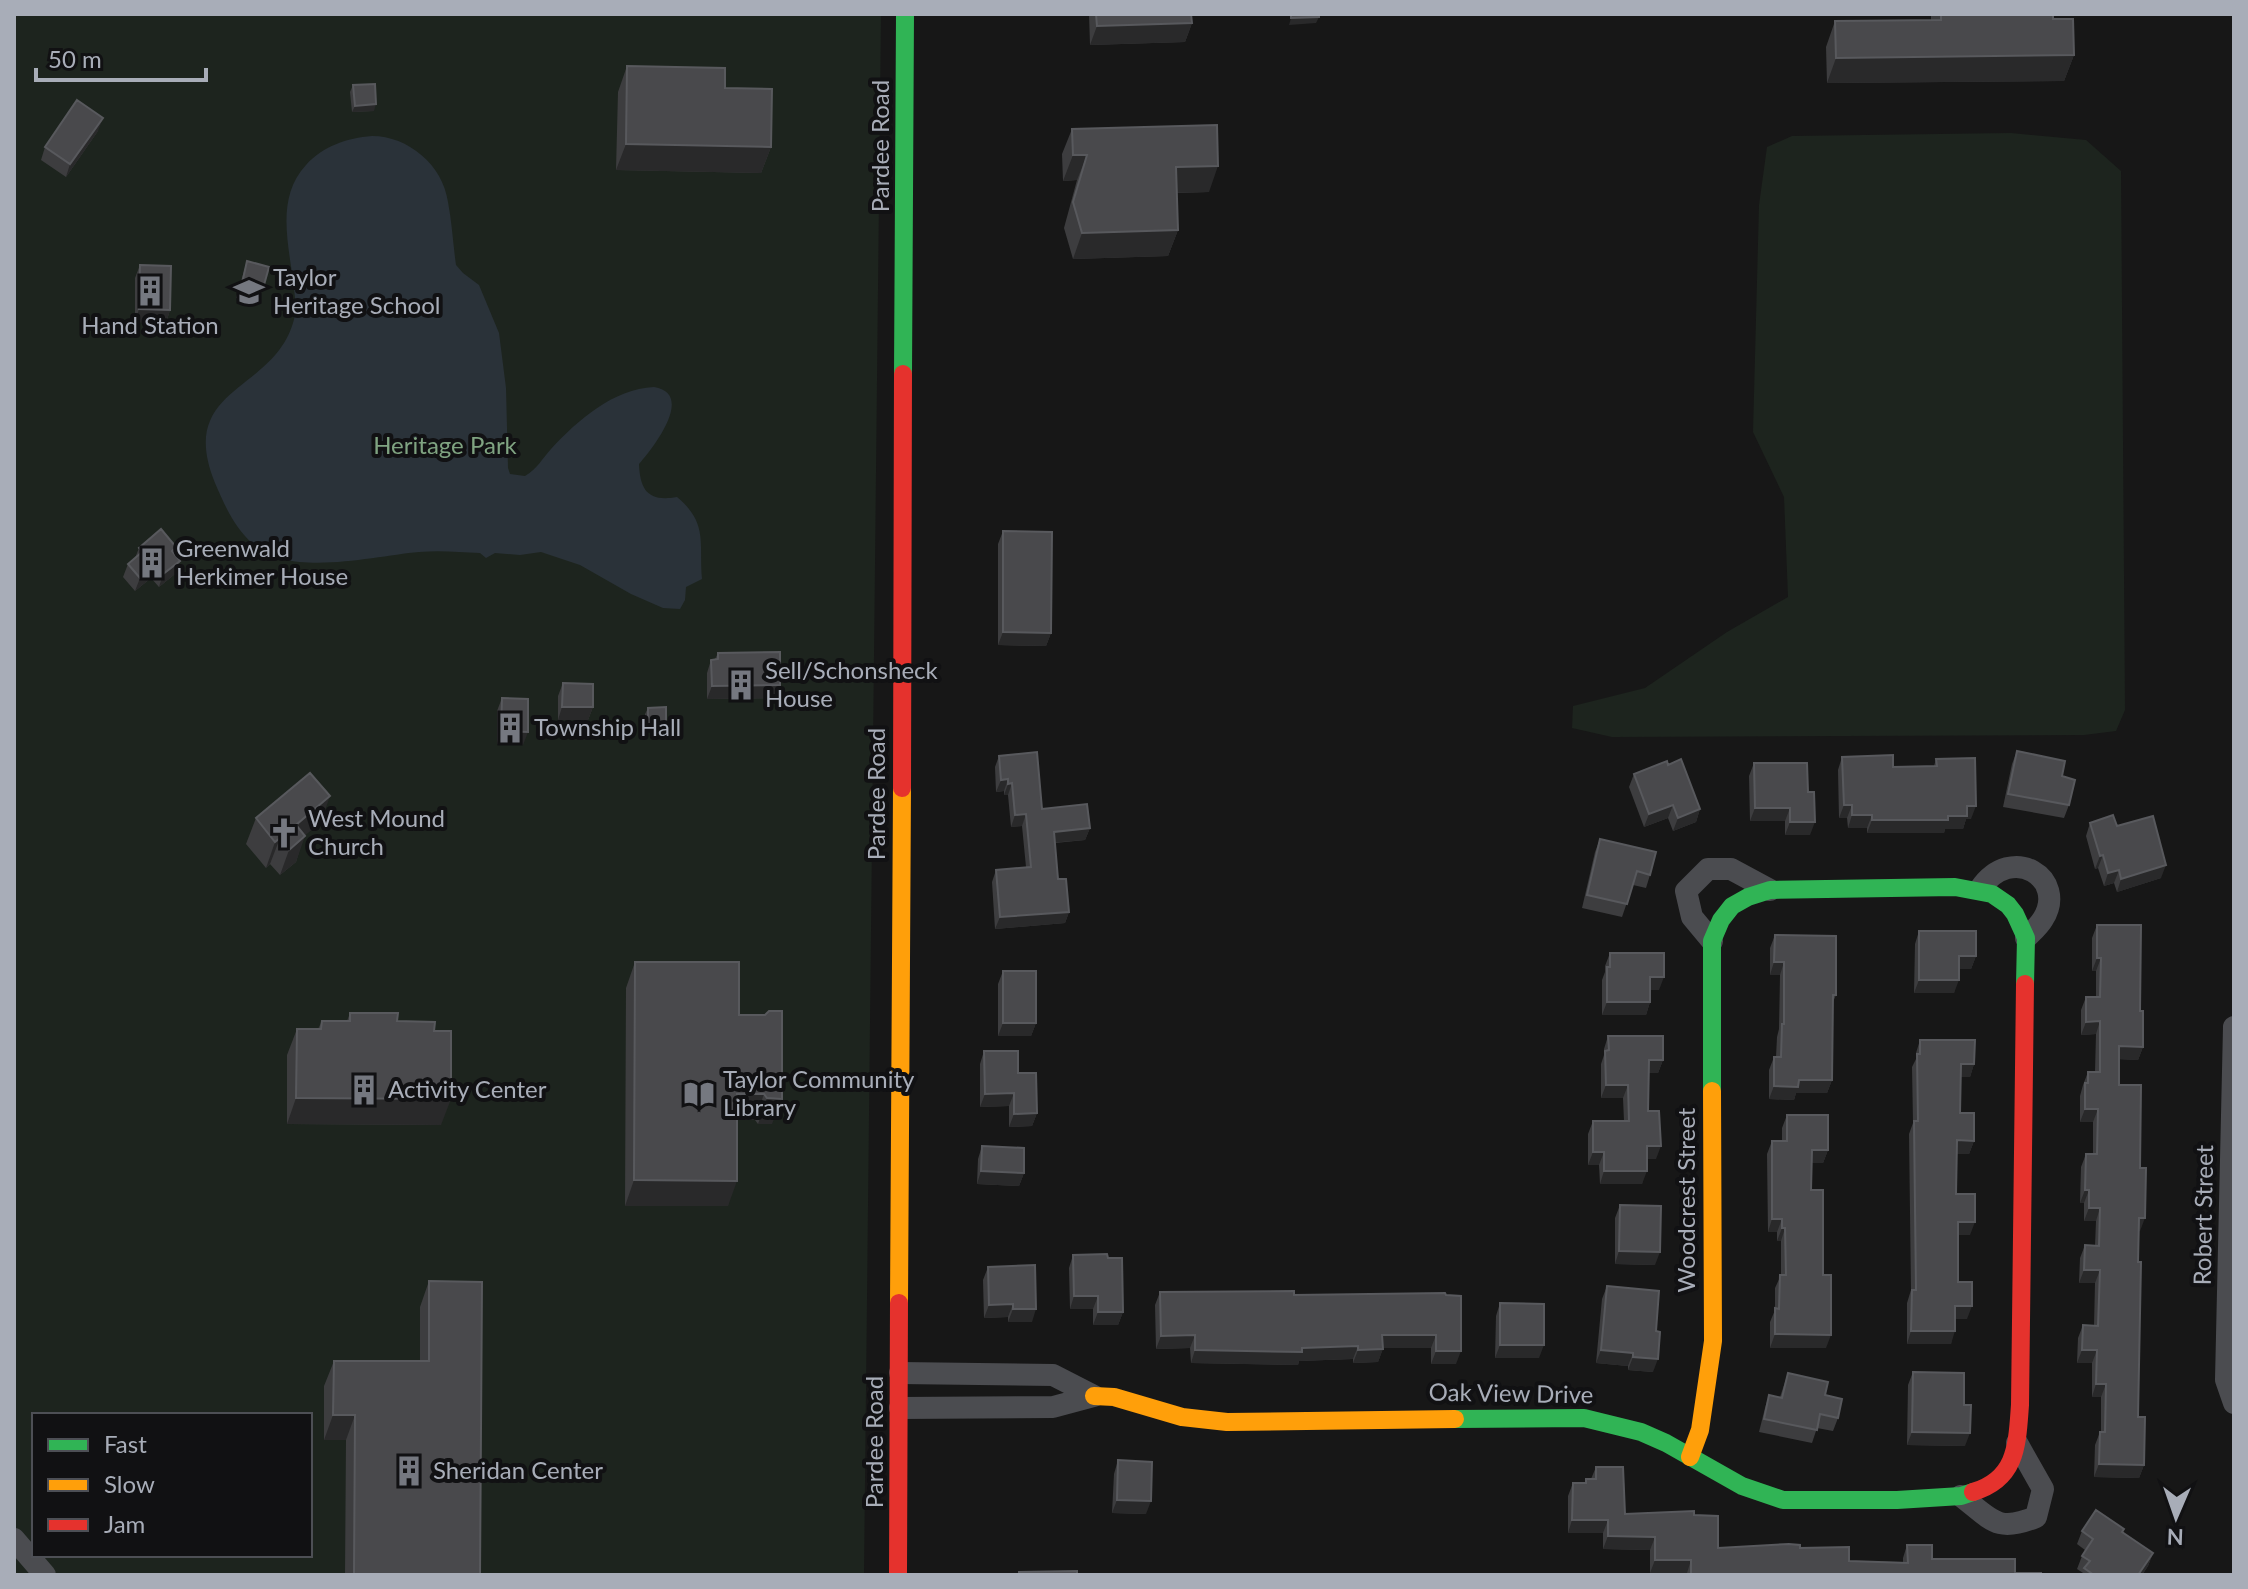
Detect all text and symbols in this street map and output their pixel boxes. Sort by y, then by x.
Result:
scale bar [36,32,206,82]
text: 50 m [48,44,102,73]
street label: Pardee Road [865,80,894,212]
place label: Taylor Heritage School [273,262,440,319]
building icon: Hand Station [133,274,167,308]
school or university icon: Taylor Heritage School [232,275,266,309]
place label: Hand Station [81,310,219,339]
park label: Heritage Park [373,430,518,459]
place label: Greenwald Herkimer House [176,533,348,590]
building icon: Greenwald Herkimer House [135,546,169,580]
place label: Sell/Schonsheck House [765,655,939,712]
building icon: Sell/Schonsheck House [724,668,758,702]
building icon: Township Hall [493,711,527,745]
place label: Township Hall [534,712,681,741]
street label: Pardee Road [861,728,890,860]
place label: West Mound Church [308,803,445,860]
church icon: West Mound Church [267,816,301,850]
place label: Taylor Community Library [723,1064,915,1121]
building icon: Activity Center [347,1073,381,1107]
place label: Activity Center [388,1074,547,1103]
library icon: Taylor Community Library [682,1077,716,1111]
street label: Woodcrest Street [1671,1107,1700,1292]
street label: Robert Street [2187,1144,2218,1286]
street label: Pardee Road [859,1376,888,1508]
street label: Oak View Drive [1428,1377,1594,1408]
legend [32,1413,312,1557]
text: Fast [104,1429,147,1458]
building icon: Sheridan Center [392,1454,426,1488]
place label: Sheridan Center [433,1455,603,1484]
text: Slow [104,1469,155,1498]
north arrow [2136,1477,2216,1557]
text: Jam [104,1509,145,1538]
text: N [2166,1524,2184,1551]

